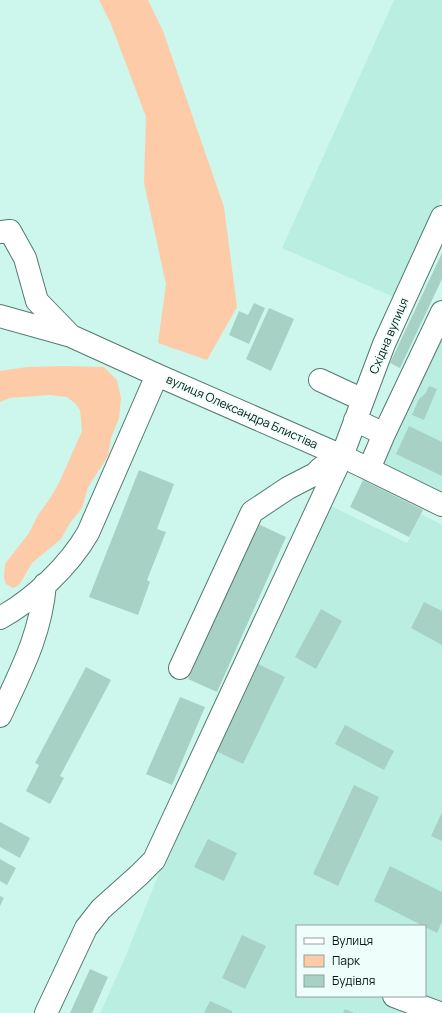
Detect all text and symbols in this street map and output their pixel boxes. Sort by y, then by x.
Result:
street label: Східна вулиця [365,295,412,377]
street label: вулиця Олександра Блистіва [164,370,321,453]
legend [296,925,426,997]
text: Вулиця [332,932,373,949]
text: Парк [332,952,361,969]
text: Будівля [332,972,375,989]

